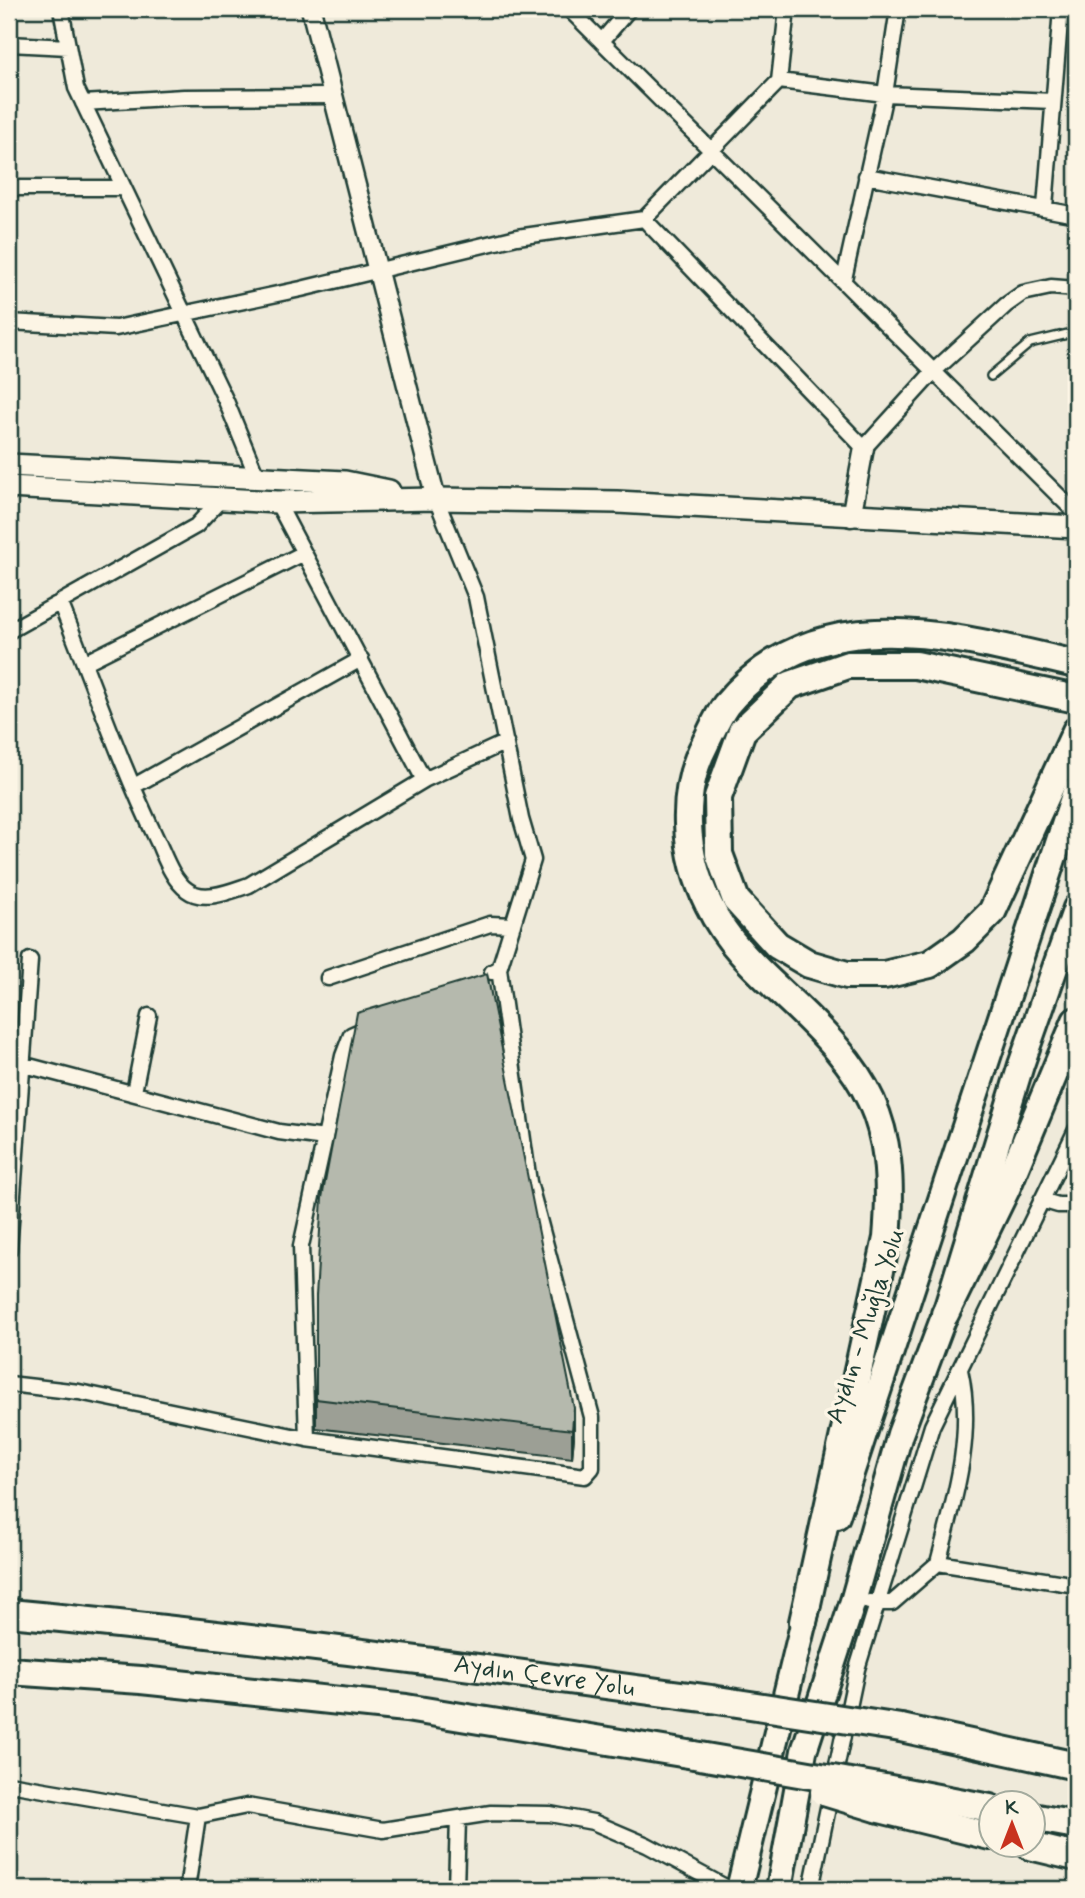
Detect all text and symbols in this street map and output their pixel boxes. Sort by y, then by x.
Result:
street label: Aydın - Muğla Yolu [818,1224,914,1428]
street label: Aydın Çevre Yolu [452,1648,637,1706]
north arrow [976,1790,1046,1860]
text: K [1005,1796,1019,1821]

